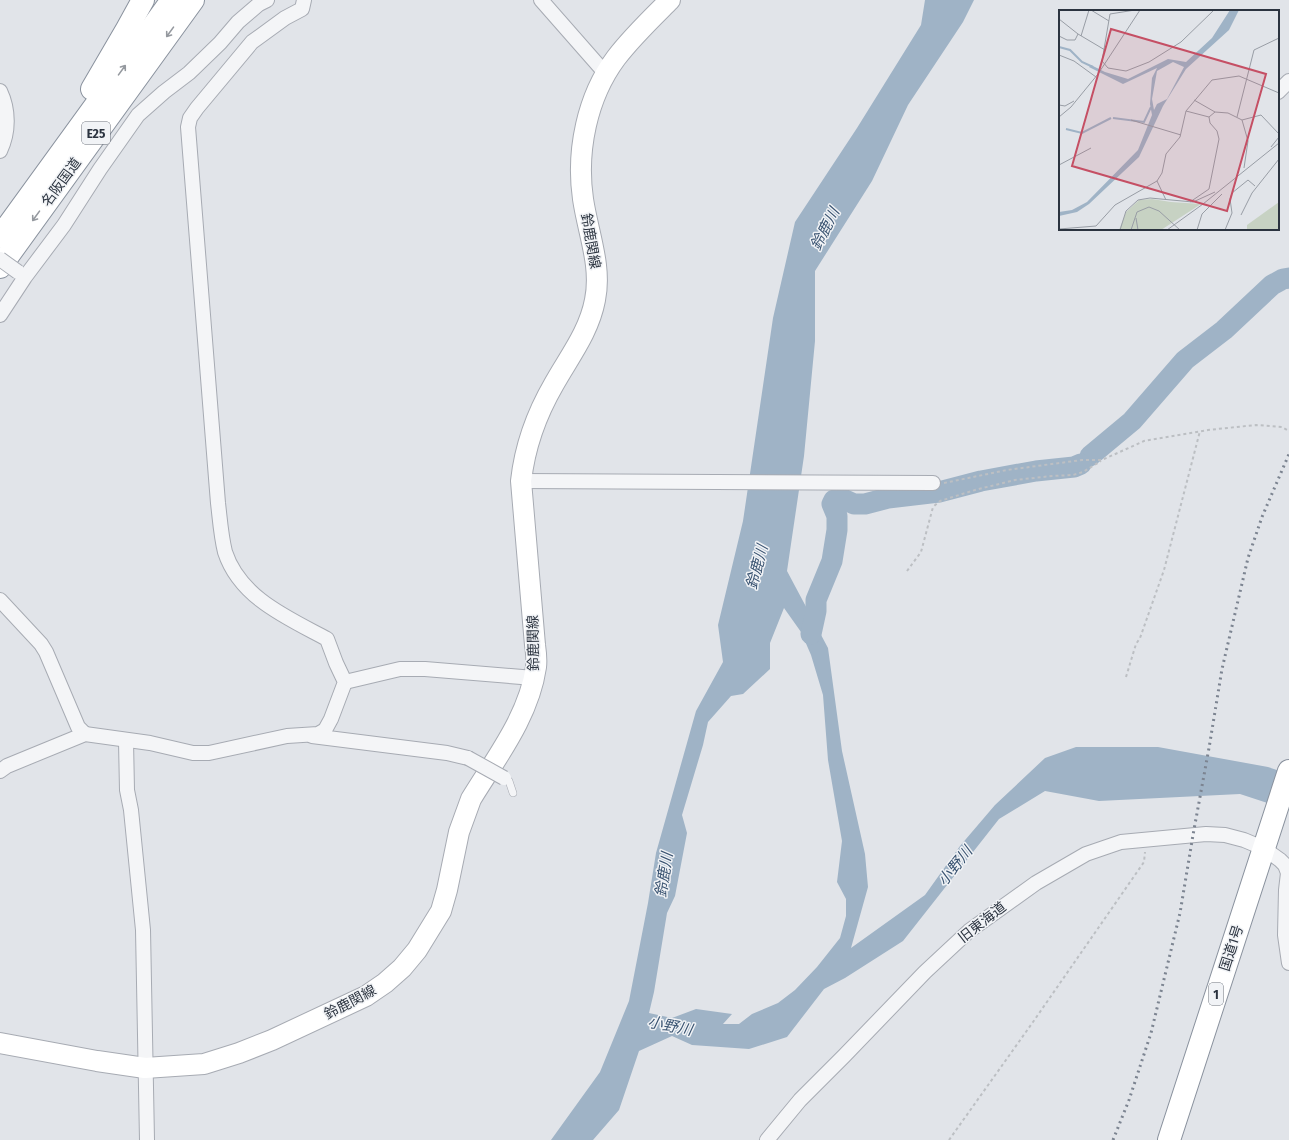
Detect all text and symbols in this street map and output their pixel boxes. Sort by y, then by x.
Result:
inset map [1059,10,1279,230]
one-way arrow [166,26,174,37]
one-way arrow [118,64,126,75]
road number: E25 [82,122,110,144]
street label: 名阪国道 [38,155,85,210]
water label: 鈴鹿川 [807,203,844,253]
one-way arrow [32,211,40,222]
street label: 鈴鹿関線 [577,212,604,270]
water label: 鈴鹿川 [742,541,772,591]
street label: 鈴鹿関線 [525,615,542,671]
water label: 小野川 [934,841,977,889]
water label: 鈴鹿川 [652,849,677,899]
street label: 旧東海道 [955,898,1010,946]
street label: 国道1号 [1216,923,1247,973]
street label: 鈴鹿関線 [322,982,379,1023]
road number: 1 [1209,983,1223,1005]
water label: 小野川 [646,1013,696,1040]

